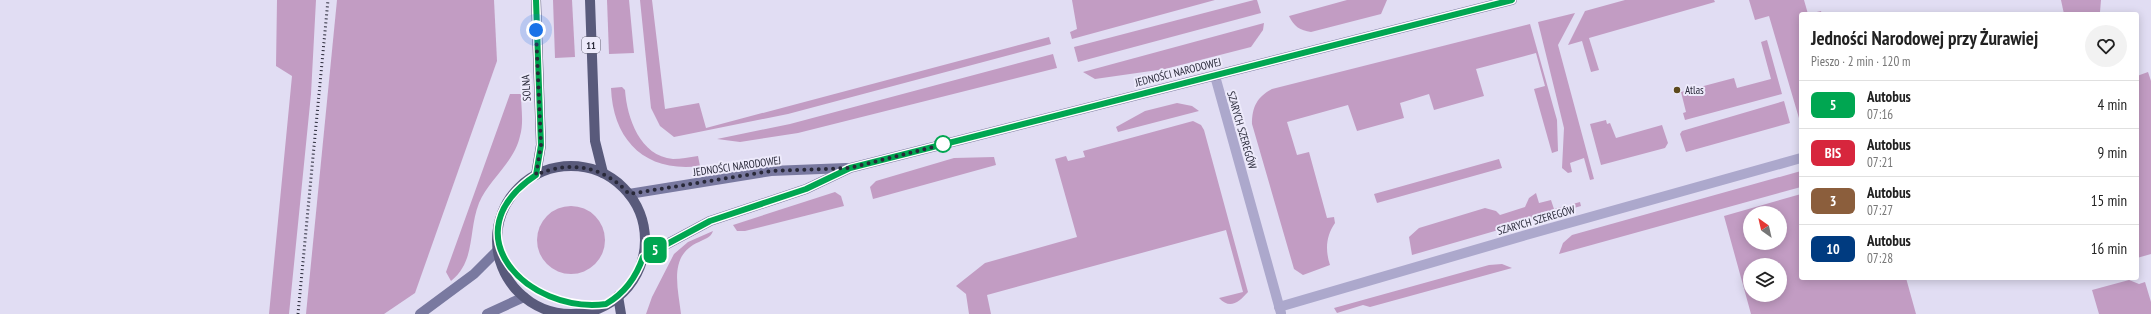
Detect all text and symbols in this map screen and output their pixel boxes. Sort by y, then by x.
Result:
your location [526,20,546,40]
button: heart [2085,25,2127,67]
text: Jedności Narodowej przy Żurawiej [1811,26,2038,50]
road number: 11 [582,37,600,53]
text: Pieszo · 2 min · 120 m [1811,53,1911,70]
street label: JEDNOŚCI NARODOWEJ [1133,55,1223,90]
street label: SOLNA [518,74,534,102]
place label: Atlas [1685,83,1704,97]
marker: Atlas [1672,85,1682,95]
text: Autobus [1867,87,1911,106]
street label: SZARYCH SZEREGÓW [1224,90,1260,171]
text: 4 min [2097,95,2127,114]
text: 5 [1830,96,1836,114]
text: 07:16 [1867,106,1893,123]
unlabelled marker [934,135,952,153]
text: Autobus [1867,135,1911,154]
text: 9 min [2097,143,2127,162]
text: BIS [1825,144,1841,162]
street label: JEDNOŚCI NARODOWEJ [691,153,782,179]
text: 07:21 [1867,154,1893,171]
text: Autobus [1867,183,1911,202]
text: 15 min [2091,191,2127,210]
text: 3 [1830,192,1836,210]
street label: SZARYCH SZEREGÓW [1496,202,1577,238]
text: 07:27 [1867,202,1893,219]
north arrow [1743,206,1787,250]
map controls [1743,206,1787,302]
text: Autobus [1867,231,1911,250]
line badge: 5 [642,237,668,263]
text: 16 min [2091,239,2127,258]
text: 10 [1826,240,1840,258]
text: 5 [652,241,658,259]
text: 07:28 [1867,250,1893,267]
button: layers [1743,258,1787,302]

